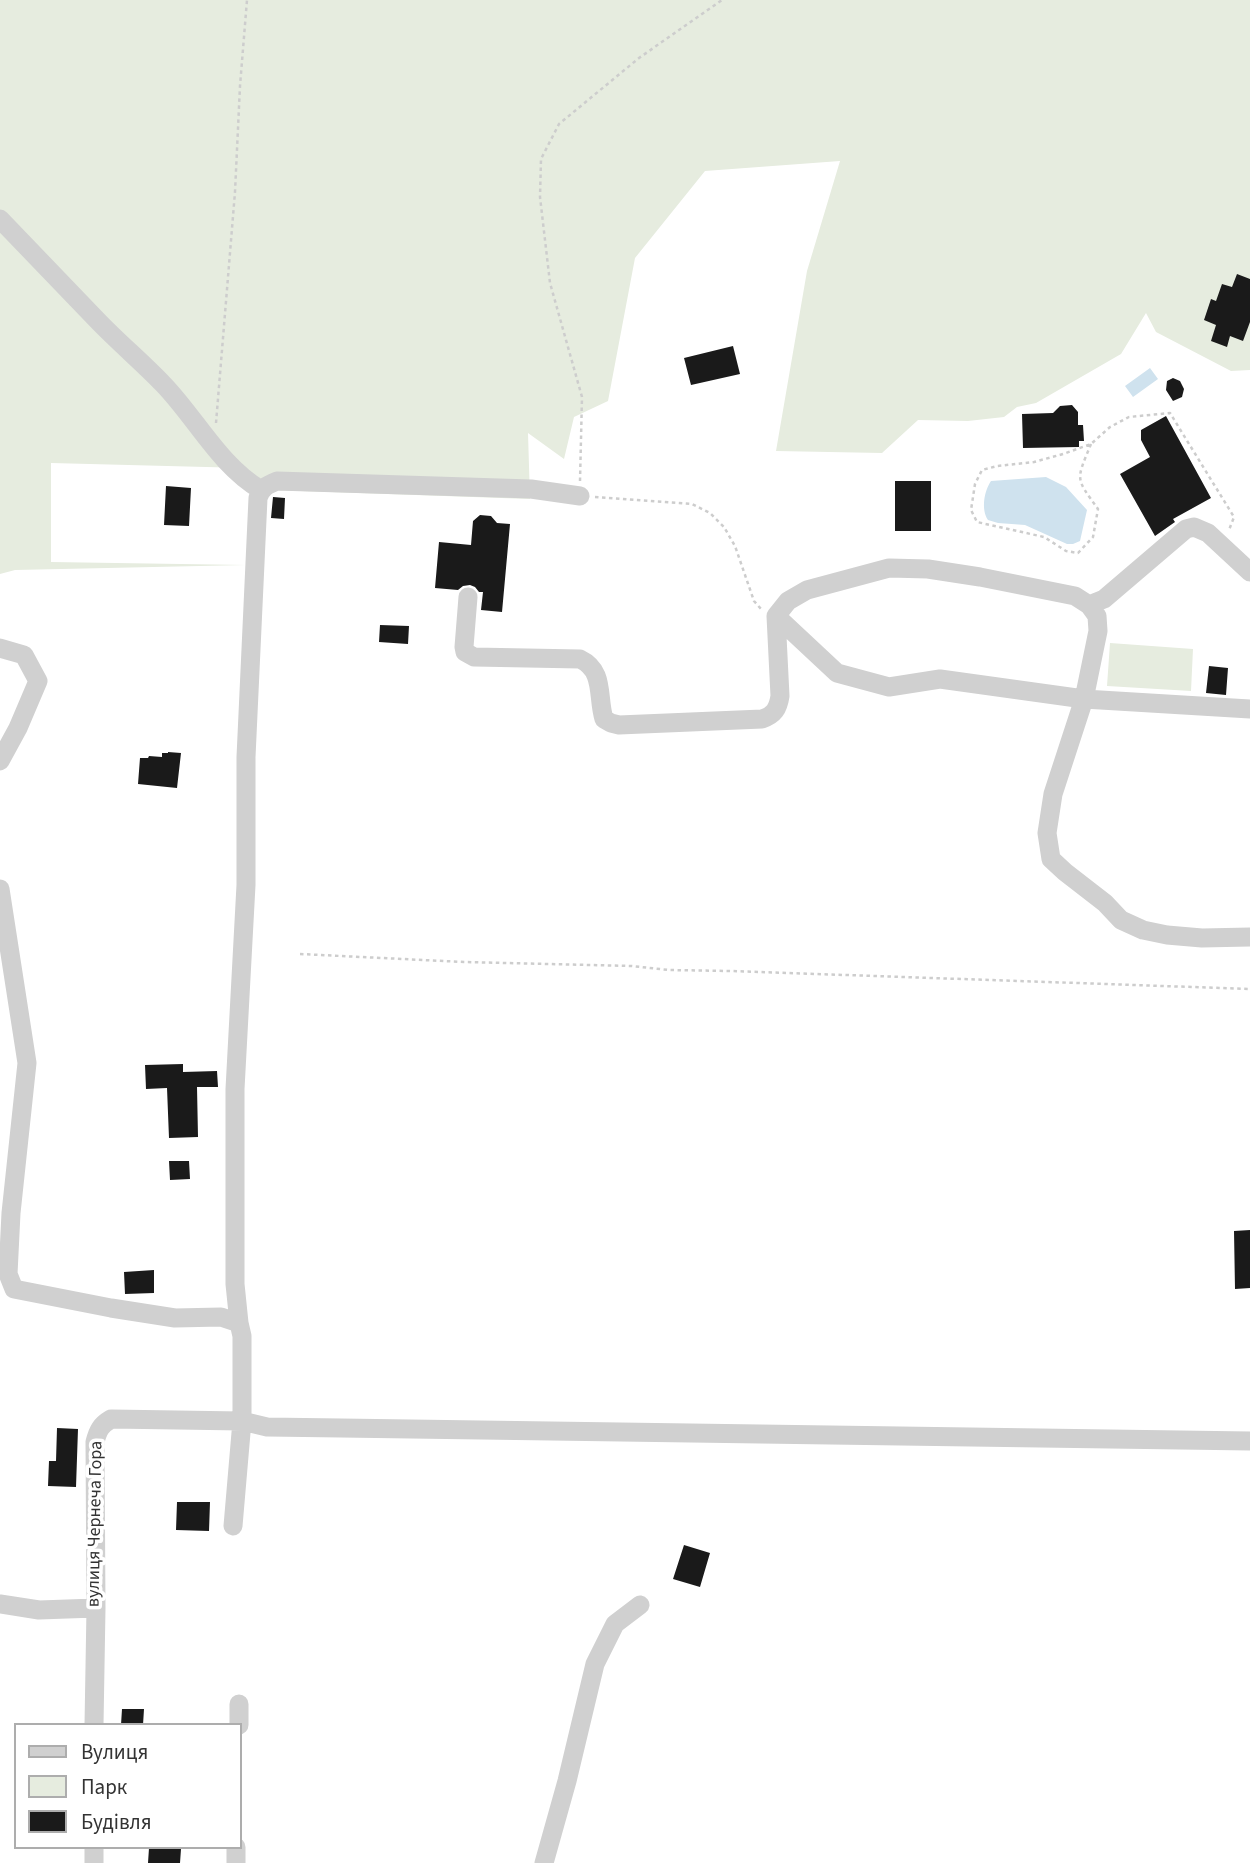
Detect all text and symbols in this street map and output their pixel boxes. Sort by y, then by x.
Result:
street label: вулиця Чернеча Гора [84,1441,108,1607]
legend [14,1723,242,1849]
text: Вулиця [81,1737,148,1767]
text: Парк [81,1772,127,1802]
text: Будівля [81,1807,152,1837]

